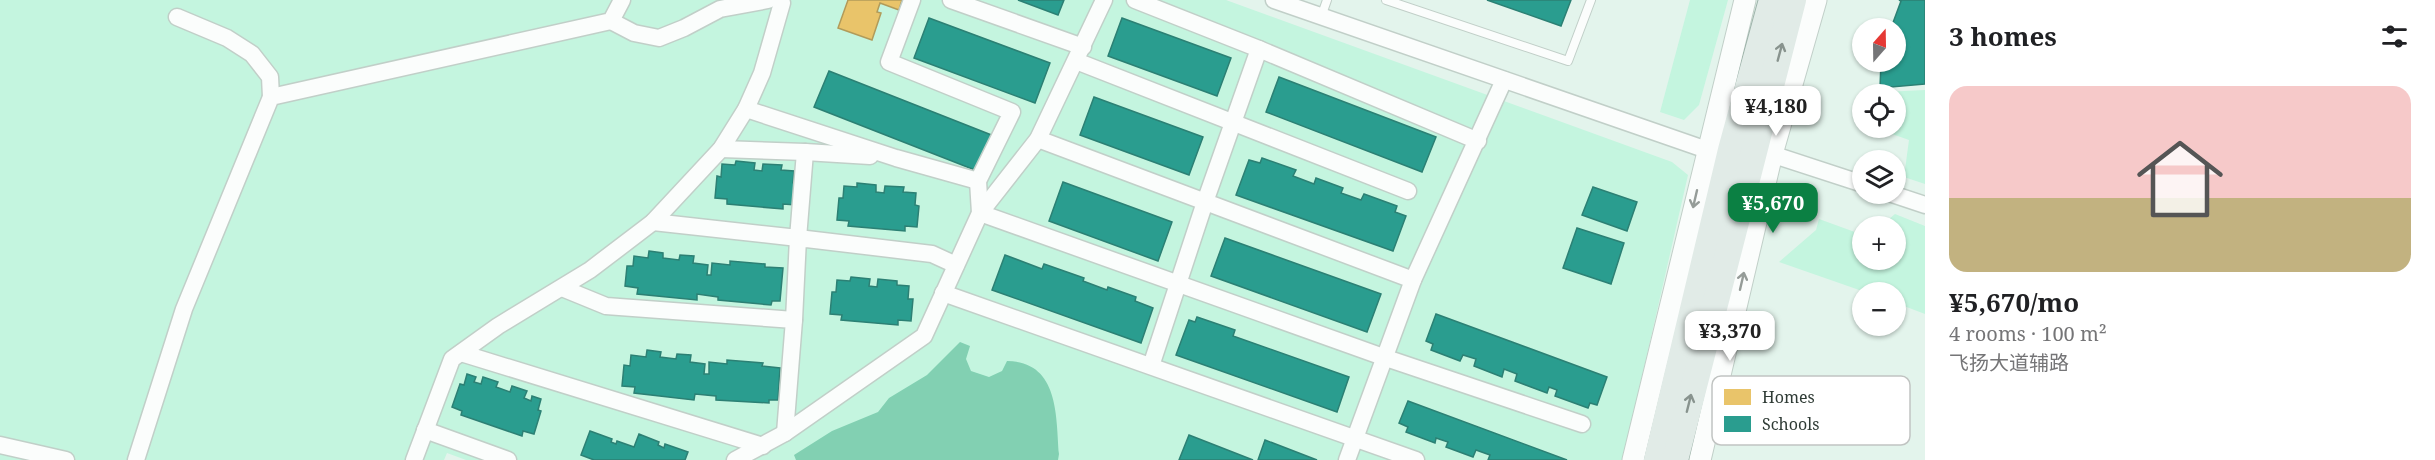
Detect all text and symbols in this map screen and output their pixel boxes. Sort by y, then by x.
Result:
north arrow [1852,18,1906,72]
map controls [1852,18,1906,336]
text: 3 homes [1949,18,2057,54]
icon: filters [2378,20,2411,53]
one-way arrow [1775,43,1786,62]
button: locate [1852,84,1906,138]
pin: ¥4,180 [1727,86,1825,137]
text: ¥4,180 [1745,92,1807,119]
icon: home [2126,125,2234,233]
button: layers [1852,150,1906,204]
pin: ¥5,670 [1724,183,1822,234]
text: ¥5,670 [1742,189,1804,216]
one-way arrow [1689,190,1701,209]
button: + [1852,216,1906,270]
one-way arrow [1737,271,1749,290]
button: − [1852,282,1906,336]
text: ¥5,670/mo [1949,284,2079,320]
pin: ¥3,370 [1681,311,1779,362]
text: ¥3,370 [1699,317,1761,344]
text: 4 rooms · 100 m² [1949,320,2107,347]
text: 飞扬大道辅路 [1949,349,2069,376]
legend [1712,376,1910,445]
text: Homes [1762,386,1815,408]
one-way arrow [1684,394,1696,413]
text: Schools [1762,413,1819,435]

